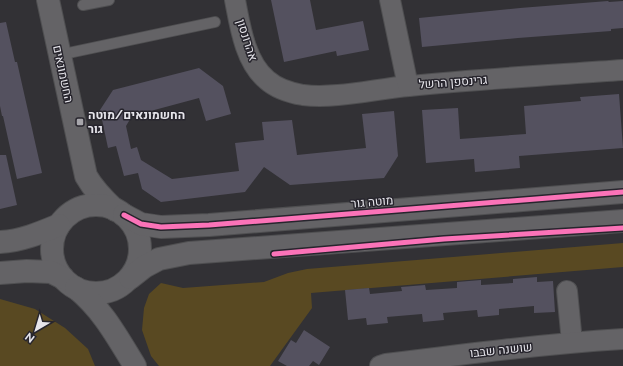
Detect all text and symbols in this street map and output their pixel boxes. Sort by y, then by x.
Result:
street label: אהרונסון [234,17,260,63]
street label: החשמונאים [50,44,76,104]
street label: גרינספן הרשל [418,73,488,91]
place label: החשמונאים/מוטה גור [88,108,185,136]
marker: החשמונאים/מוטה גור [75,117,85,127]
street label: מוטה גור [350,193,394,211]
north arrow [16,310,56,350]
text: N [23,330,37,345]
street label: שושנה שבבו [469,340,533,360]

